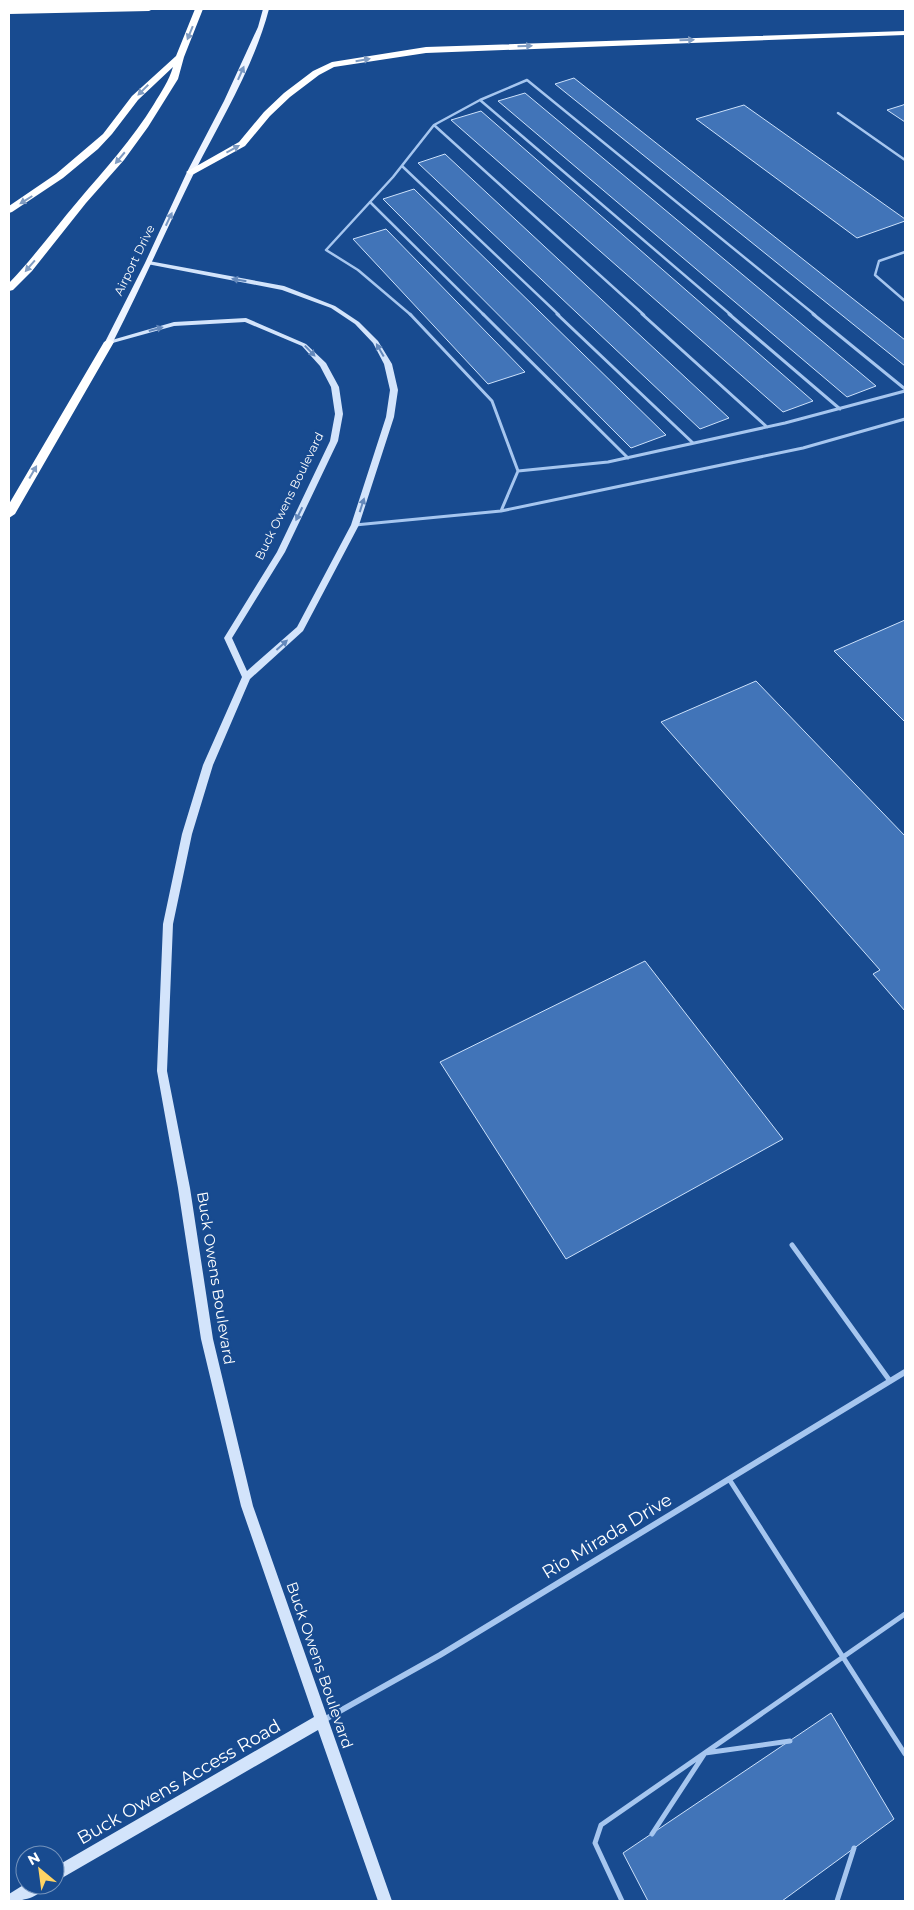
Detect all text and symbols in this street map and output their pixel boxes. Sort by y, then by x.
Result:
one-way arrow [186,26,194,41]
one-way arrow [680,36,696,44]
one-way arrow [517,42,533,50]
one-way arrow [356,56,372,64]
one-way arrow [237,66,245,80]
one-way arrow [138,83,150,95]
one-way arrow [227,144,240,153]
one-way arrow [115,152,126,165]
one-way arrow [19,195,32,204]
one-way arrow [165,212,173,226]
street label: Airport Drive [110,222,158,298]
one-way arrow [24,259,35,272]
one-way arrow [232,276,247,284]
one-way arrow [149,325,164,333]
one-way arrow [376,343,385,357]
one-way arrow [304,345,316,357]
street label: Buck Owens Boulevard [252,430,326,562]
one-way arrow [29,466,38,479]
one-way arrow [358,498,366,513]
one-way arrow [295,507,303,521]
one-way arrow [276,640,288,651]
street label: Buck Owens Boulevard [193,1190,239,1366]
street label: Rio Mirada Drive [538,1488,676,1583]
street label: Buck Owens Boulevard [283,1579,357,1751]
street label: Buck Owens Access Road [73,1715,285,1849]
north arrow [15,1845,65,1895]
text: N [24,1848,43,1869]

